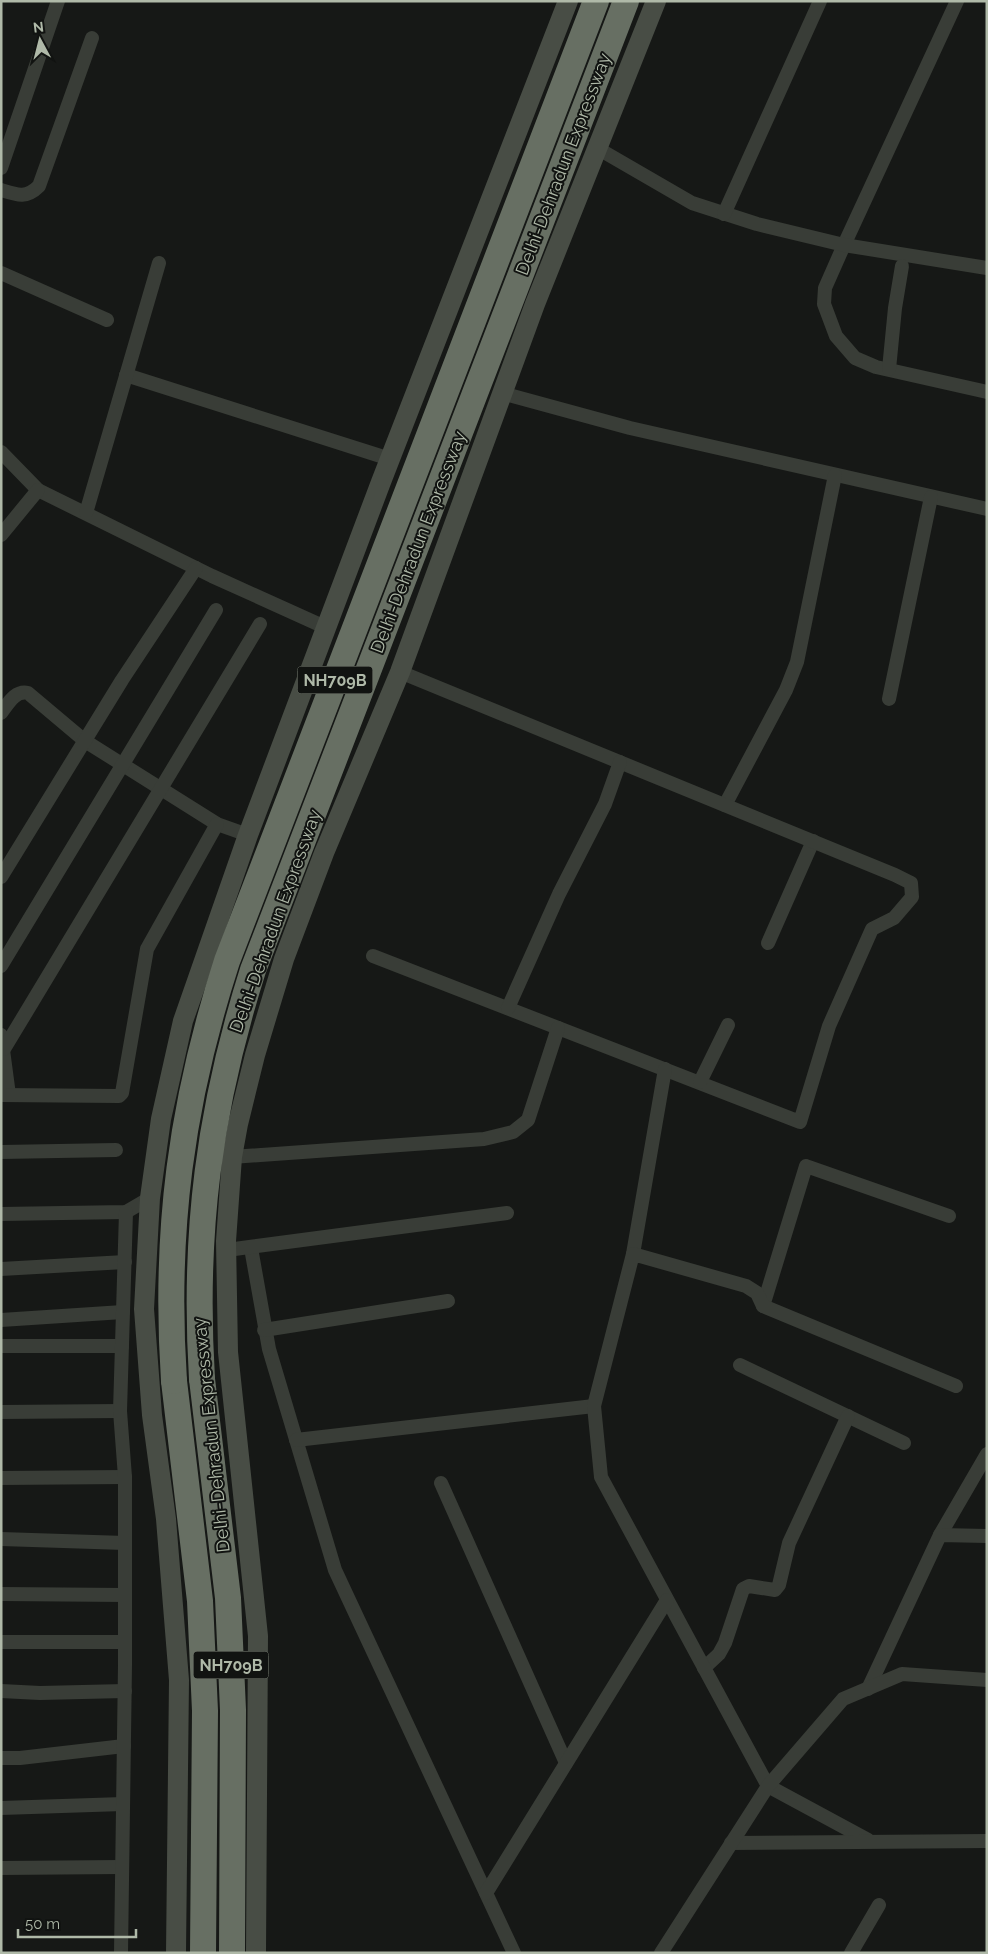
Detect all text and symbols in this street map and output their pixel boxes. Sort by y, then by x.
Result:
north arrow [15,15,65,65]
text: N [32,19,45,36]
street label: Delhi-Dehradun Expressway [511,50,615,278]
street label: Delhi-Dehradun Expressway [366,428,470,656]
road number: NH709B [298,666,372,694]
street label: Delhi-Dehradun Expressway [225,806,325,1035]
street label: Delhi-Dehradun Expressway [188,1316,234,1553]
road number: NH709B [194,1652,268,1678]
scale bar [18,1906,135,1938]
text: 50 m [25,1915,60,1933]

